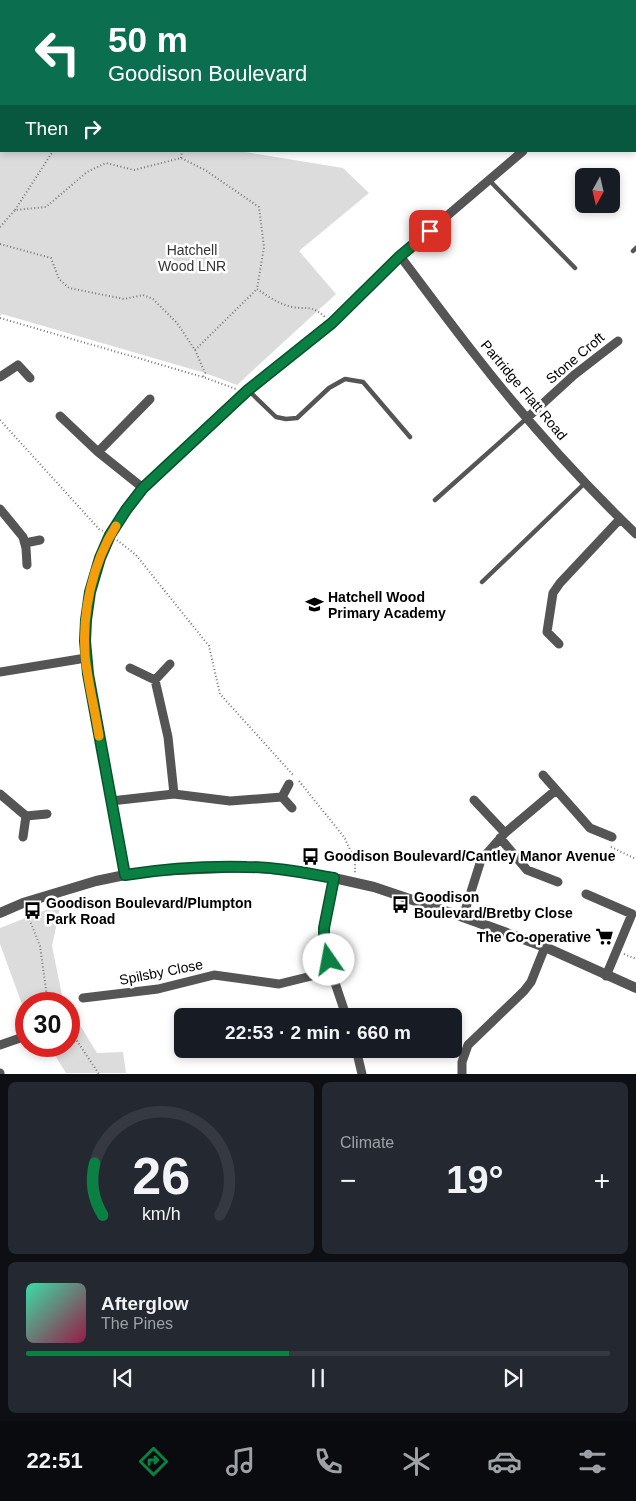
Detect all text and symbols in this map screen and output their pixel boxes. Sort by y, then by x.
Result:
icon: left [25,20,90,85]
text: 50 m [108,20,188,59]
text: Goodison Boulevard [108,61,307,86]
icon: right [78,115,106,143]
text: Then [25,118,68,139]
north arrow [575,168,620,212]
map controls [575,168,620,213]
pin [409,210,451,252]
icon: arrive [416,217,444,245]
park label: Hatchell Wood LNR [158,242,226,274]
street label: Stone Croft [543,329,607,387]
street label: Partridge Flatt Road [478,337,570,443]
place label: Hatchell Wood Primary Academy [328,589,446,621]
school or university icon: Hatchell Wood Primary Academy [304,595,324,615]
bus stop icon: Goodison Boulevard/Cantley Manor Avenue [300,846,320,866]
place label: Goodison Boulevard/Cantley Manor Avenue [324,848,616,864]
place label: Goodison Boulevard/Bretby Close [414,889,573,921]
place label: Goodison Boulevard/Plumpton Park Road [46,895,252,927]
bus stop icon: Goodison Boulevard/Bretby Close [390,895,410,915]
bus stop icon: Goodison Boulevard/Plumpton Park Road [22,901,42,921]
supermarket icon: The Co-operative [595,927,615,947]
place label: The Co-operative [477,929,591,945]
position arrow [302,933,354,985]
street label: Spilsby Close [118,956,204,988]
speed limit sign: 30 [15,992,80,1057]
text: 22:53 · 2 min · 660 m [225,1022,411,1043]
text: Climate [340,1134,394,1151]
text: 26 [132,1147,190,1205]
text: 19° [446,1159,504,1201]
text: − [340,1165,356,1196]
text: + [594,1165,610,1196]
text: km/h [142,1204,180,1224]
text: Afterglow [101,1293,189,1314]
text: The Pines [101,1315,173,1332]
icon: previous [109,1364,137,1392]
icon: pause [304,1364,332,1392]
icon: next [499,1364,527,1392]
icon: directions [136,1444,171,1479]
icon: music [223,1444,258,1479]
icon: phone [311,1444,346,1479]
icon: climate [399,1444,434,1479]
icon: car [487,1444,522,1479]
icon: filters [575,1444,610,1479]
text: 22:51 [26,1448,83,1473]

